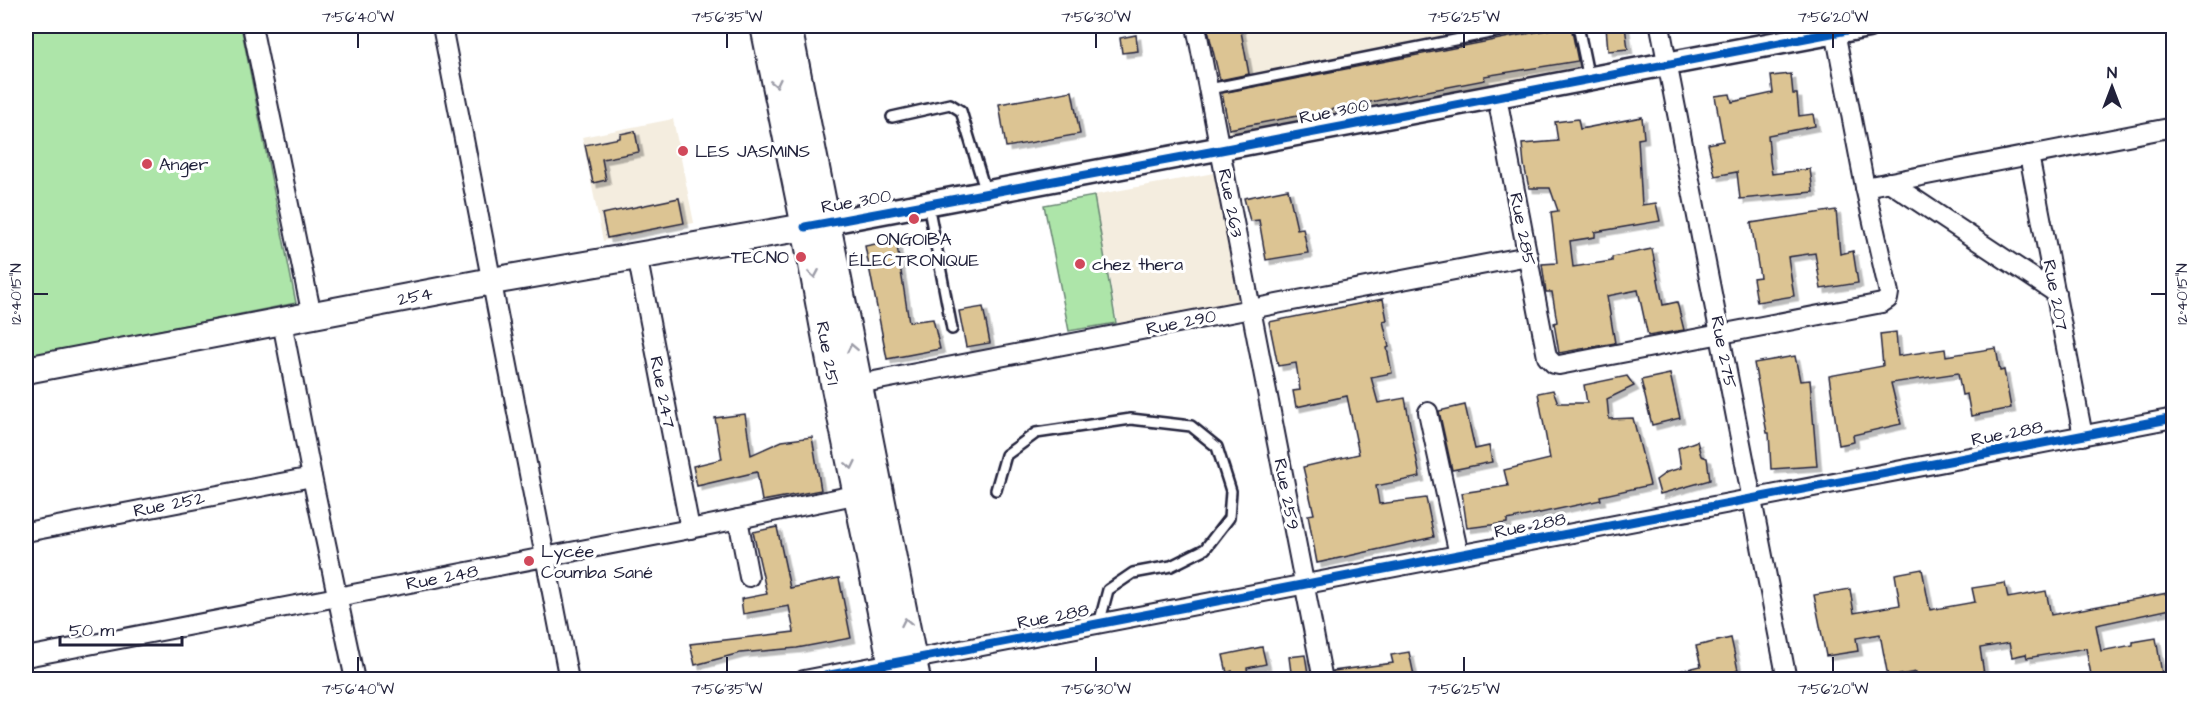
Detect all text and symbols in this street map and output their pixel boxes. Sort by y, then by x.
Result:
text: 7°56'40"W [322,7,394,28]
text: 7°56'35"W [692,7,762,28]
text: 7°56'30"W [1061,7,1131,28]
text: 7°56'25"W [1428,7,1500,28]
text: 7°56'20"W [1798,7,1868,28]
north arrow [2082,57,2142,117]
text: N [2107,62,2117,84]
one-way arrow [769,78,782,88]
street label: Rue 300 [1297,92,1371,131]
place label: LES JASMINS [695,139,810,164]
marker: LES JASMINS [676,144,690,158]
place label: Anger [159,152,209,178]
marker: Anger [140,157,154,171]
street label: Rue 263 [1212,167,1249,240]
street label: Rue 300 [819,183,893,220]
street label: Rue 285 [1503,191,1542,268]
marker: ONGOIBA ÉLECTRONIQUE [907,212,921,226]
place label: ONGOIBA ÉLECTRONIQUE [849,227,979,273]
place label: TECNO [731,245,789,270]
marker: TECNO [794,250,808,264]
place label: chez thera [1092,252,1183,277]
marker: chez thera [1073,257,1087,271]
street label: Rue 207 [2036,258,2075,333]
text: 12°40'15"N [6,263,27,325]
text: 12°40'15"N [2172,263,2193,325]
one-way arrow [807,269,820,279]
street label: 254 [395,281,435,312]
street label: Rue 290 [1144,303,1218,342]
street label: Rue 275 [1704,314,1743,391]
street label: Rue 251 [810,319,845,387]
one-way arrow [846,344,859,354]
street label: Rue 247 [643,354,682,430]
street label: Rue 288 [1969,414,2045,453]
street label: Rue 259 [1267,456,1306,532]
one-way arrow [844,460,857,470]
street label: Rue 252 [131,485,208,524]
street label: Rue 288 [1492,506,1568,545]
place label: Lycée Coumba Sané [541,539,653,585]
marker: Lycée Coumba Sané [522,554,536,568]
street label: Rue 248 [404,558,481,597]
street label: Rue 288 [1015,597,1091,636]
scale bar [60,609,182,647]
one-way arrow [900,617,913,627]
text: 50 m [69,618,114,643]
text: 7°56'40"W [322,679,394,700]
text: 7°56'35"W [692,679,762,700]
text: 7°56'30"W [1061,679,1131,700]
text: 7°56'25"W [1428,679,1500,700]
text: 7°56'20"W [1798,679,1868,700]

